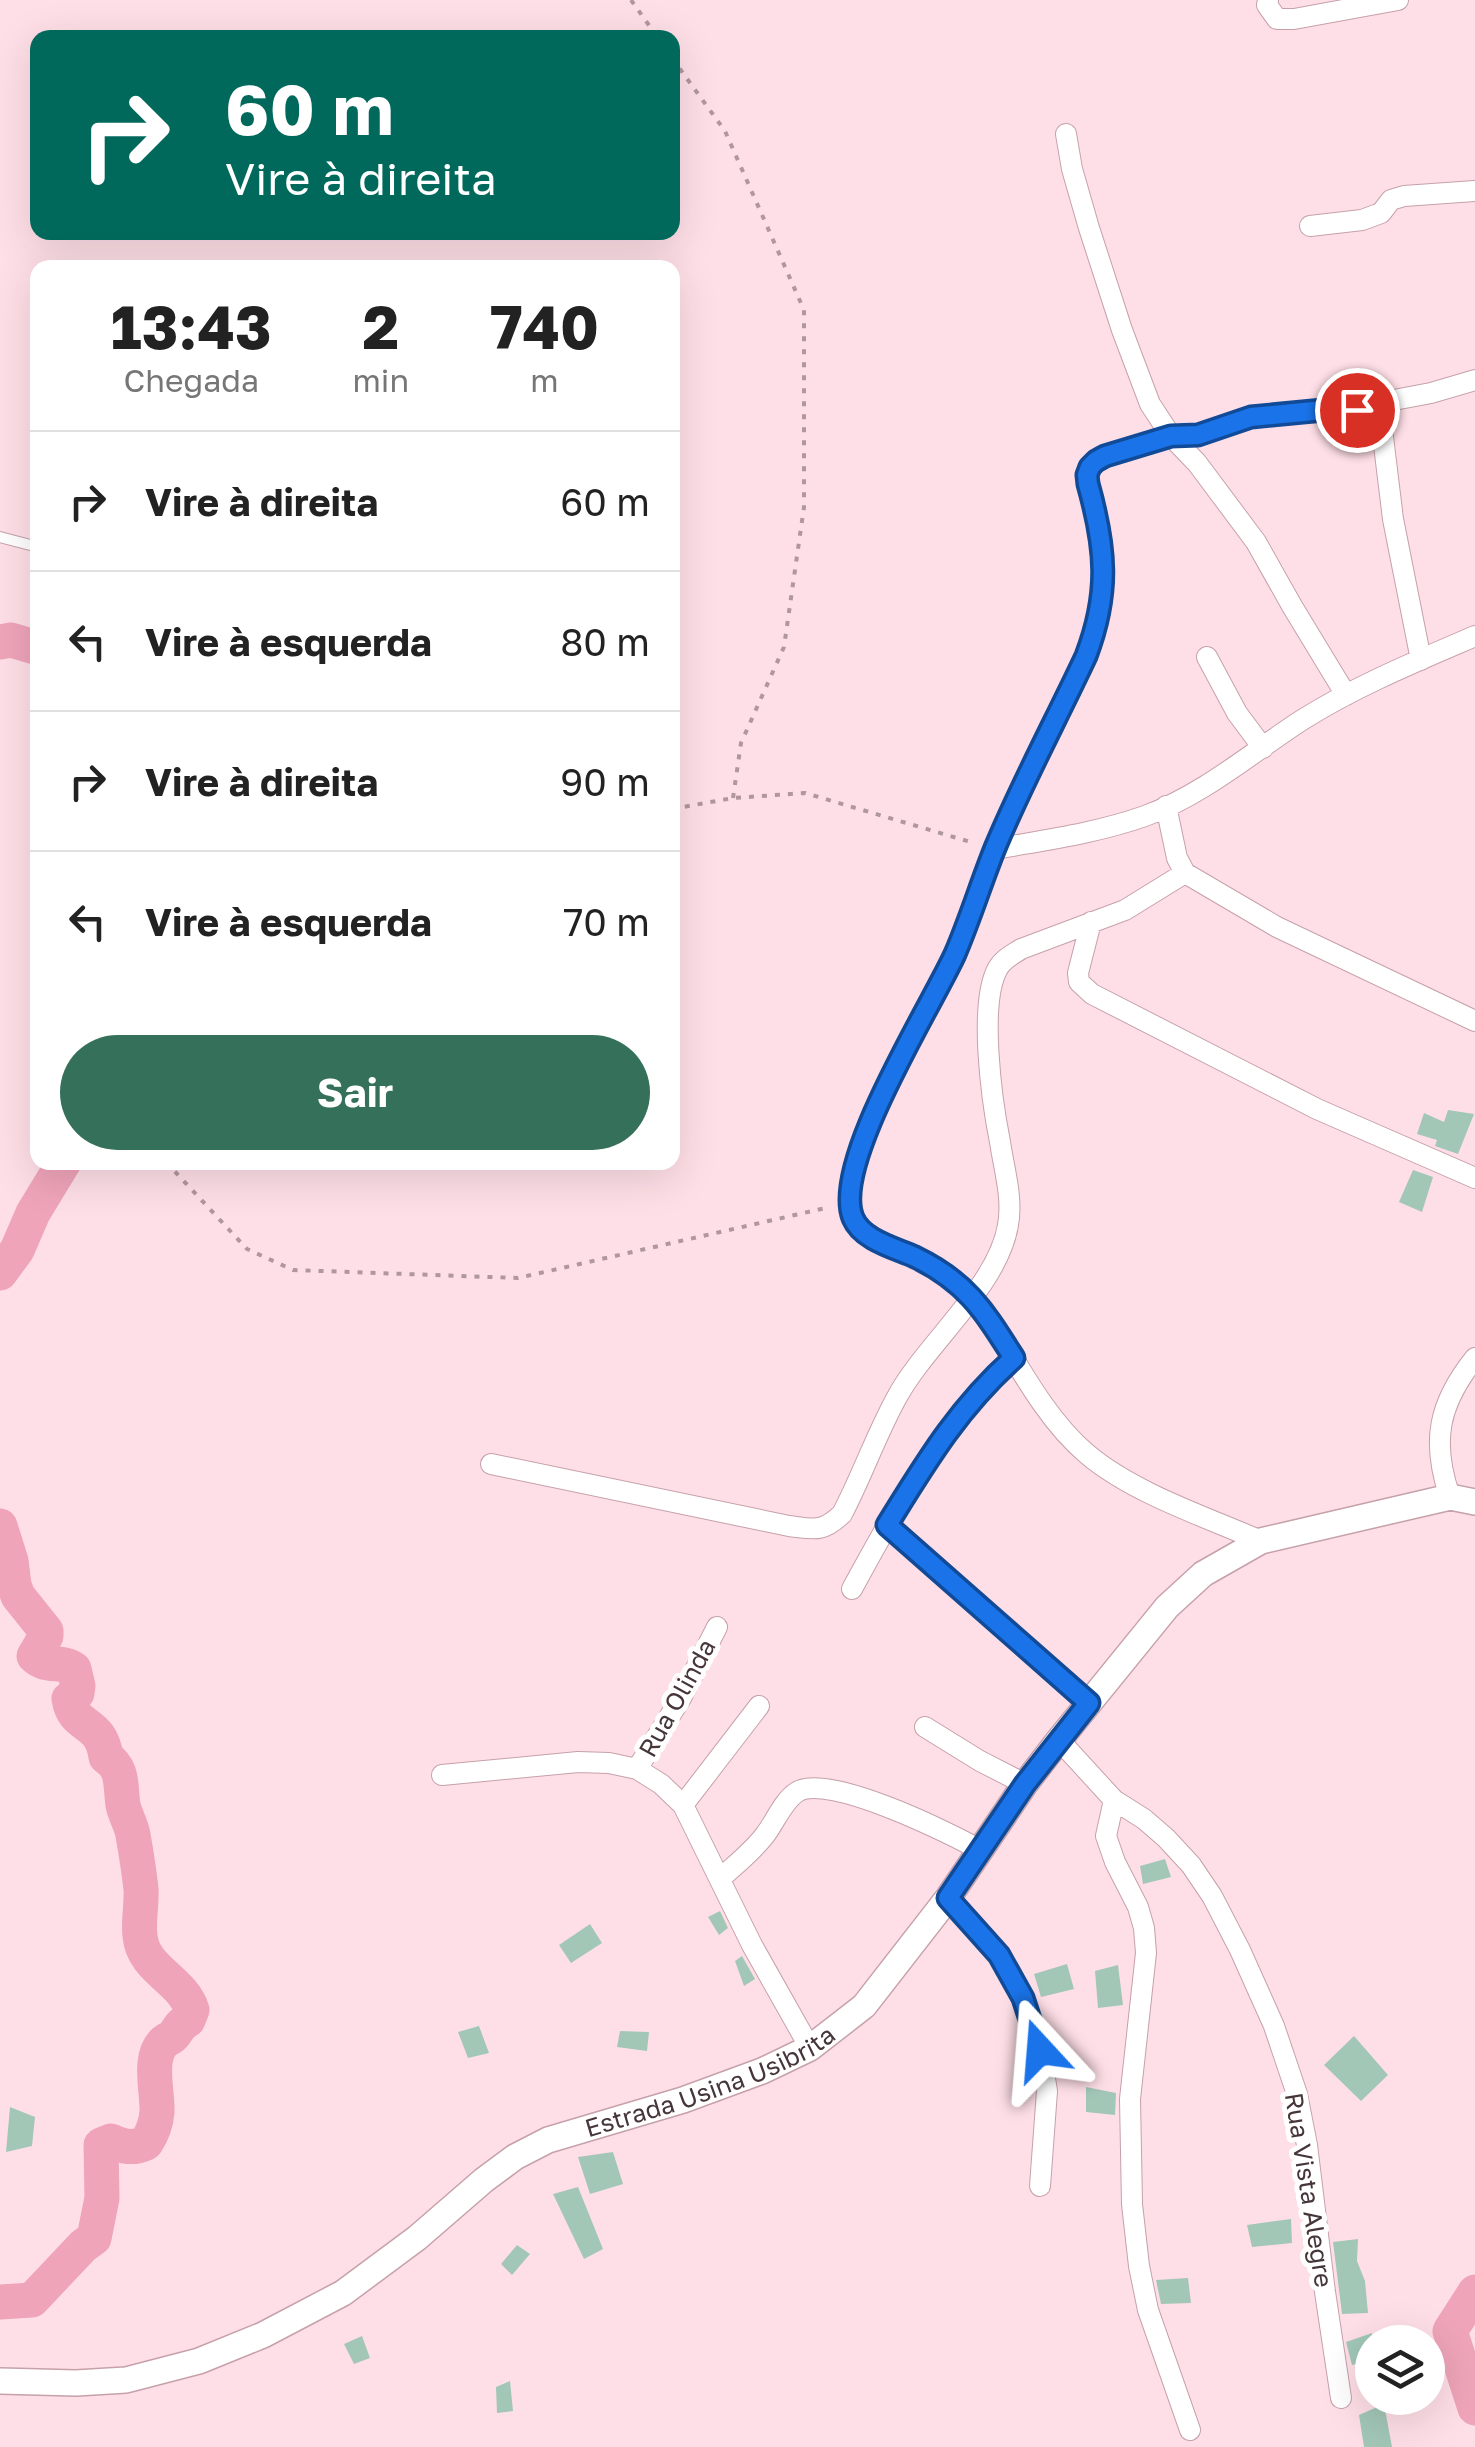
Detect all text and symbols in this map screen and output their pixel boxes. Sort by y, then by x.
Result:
text: 60 m [225,66,394,150]
icon: right [60,70,190,200]
text: Vire à direita [225,151,497,205]
text: 13:43 [111,290,272,362]
text: 2 [362,290,399,362]
text: 740 [490,290,599,362]
text: Chegada [123,361,259,399]
text: min [353,361,409,399]
text: m [530,361,559,399]
pin [1315,368,1400,453]
icon: arrive [1330,383,1385,438]
icon: right [60,474,115,529]
text: Vire à direita [145,479,378,524]
text: 60 m [560,479,650,524]
icon: left [60,614,115,669]
text: Vire à esquerda [145,619,432,664]
text: 80 m [560,619,650,664]
icon: right [60,754,115,809]
text: Vire à direita [145,759,378,804]
text: 90 m [560,759,650,804]
icon: left [60,894,115,949]
text: Vire à esquerda [145,899,432,944]
text: 70 m [563,899,650,944]
button: Sair [60,1035,650,1150]
street label: Rua Olinda [631,1633,722,1762]
position arrow [988,1998,1092,2102]
street label: Estrada Usina Usibrita [581,2019,841,2143]
street label: Rua Vista Alegre [1279,2090,1340,2290]
map controls [1355,2325,1445,2415]
button: layers [1355,2325,1445,2415]

